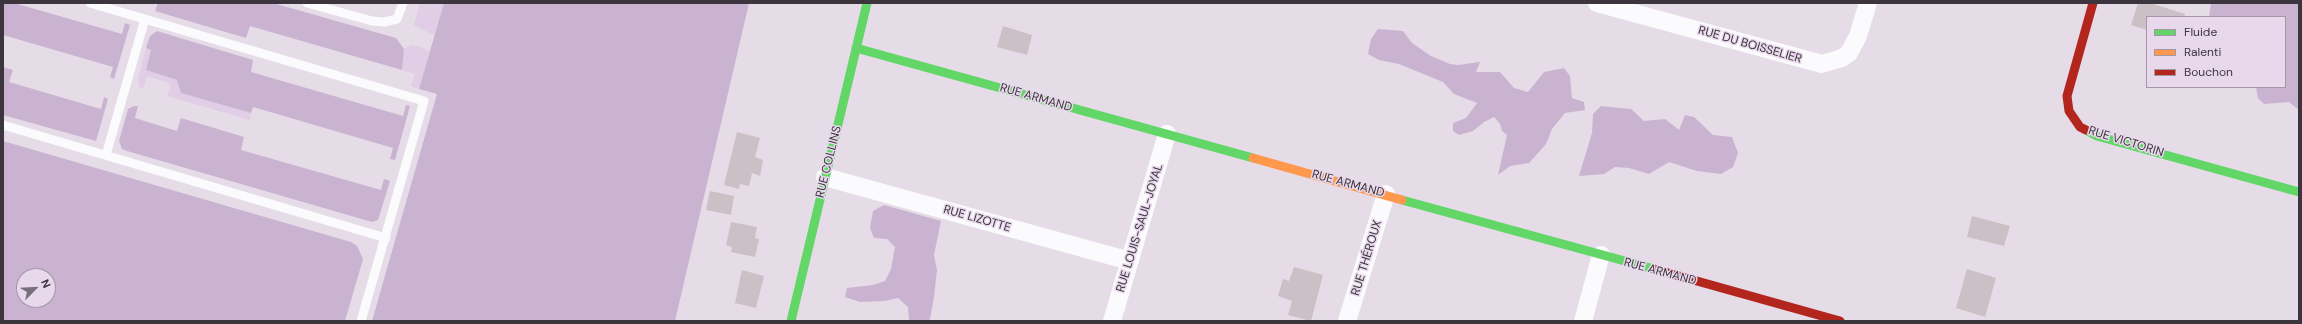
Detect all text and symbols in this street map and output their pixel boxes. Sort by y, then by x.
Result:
legend [2146,16,2286,88]
street label: RUE DU BOISSELIER [1696,23,1804,67]
text: Fluide [2184,24,2217,40]
text: Ralenti [2184,44,2221,60]
text: Bouchon [2184,64,2233,80]
street label: RUE ARMAND [998,81,1074,115]
street label: RUE VICTORIN [2087,124,2165,160]
street label: RUE COLLINS [813,125,845,199]
street label: RUE LOUIS-SAUL-JOYAL [1114,162,1166,294]
street label: RUE ARMAND [1310,167,1386,201]
street label: RUE LIZOTTE [942,203,1012,235]
street label: RUE THÉROUX [1349,219,1385,297]
street label: RUE ARMAND [1622,255,1698,289]
north arrow [16,268,56,308]
text: N [38,277,54,290]

